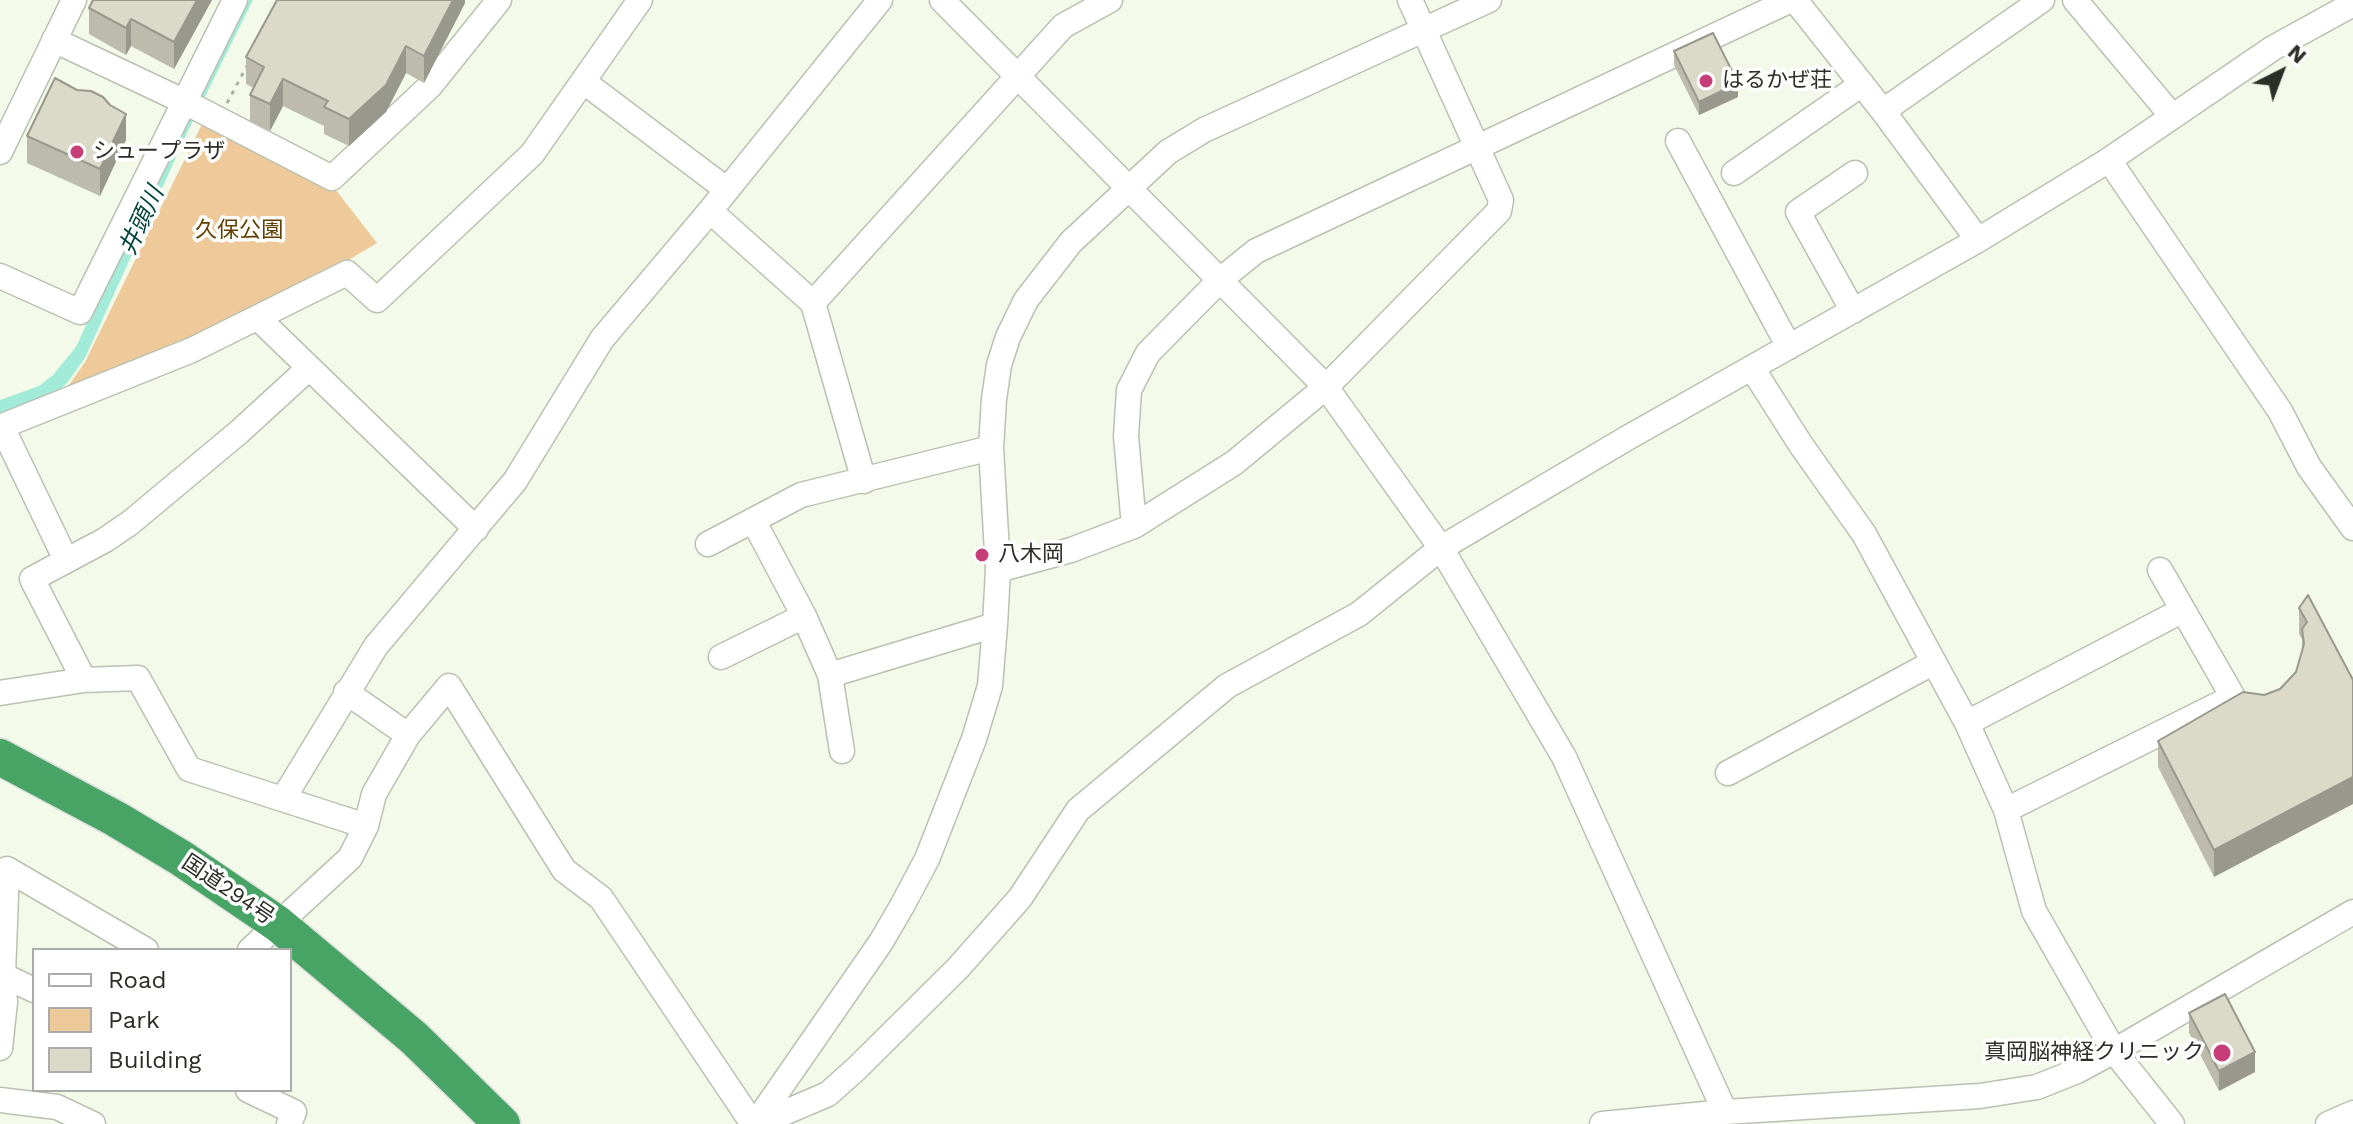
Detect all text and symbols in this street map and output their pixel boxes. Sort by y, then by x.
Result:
north arrow [2241,32,2321,112]
text: N [2283,39,2312,69]
place label: はるかぜ荘 [1722,68,1832,94]
marker: はるかぜ荘 [1697,72,1715,90]
place label: シュープラザ [93,139,225,165]
marker: シュープラザ [68,143,86,161]
water label: 井頭川 [114,182,170,260]
park label: 久保公園 [195,218,283,244]
place label: 八木岡 [998,542,1064,568]
marker: 八木岡 [973,546,991,564]
street label: 国道294号 [177,849,279,931]
legend [32,948,292,1092]
text: Road [108,966,167,994]
text: Park [108,1006,160,1034]
place label: 真岡脳神経クリニック [1984,1040,2204,1066]
marker: 真岡脳神経クリニック [2211,1042,2233,1064]
text: Building [108,1046,201,1074]

